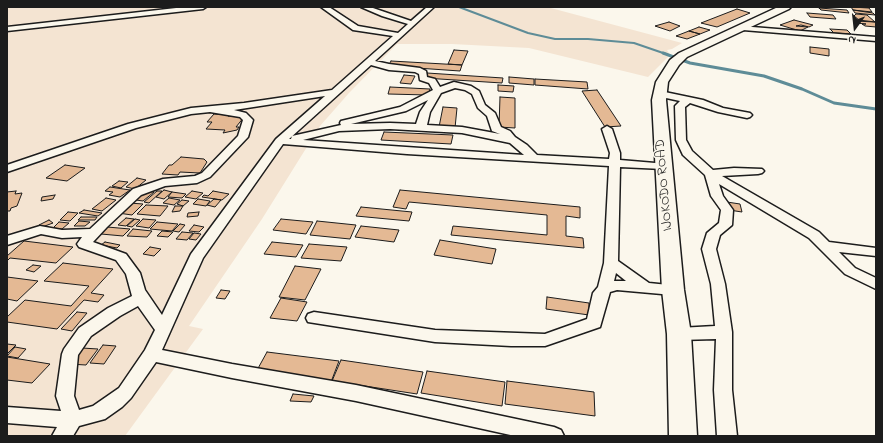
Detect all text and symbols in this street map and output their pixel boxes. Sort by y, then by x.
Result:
north arrow [835,8,875,48]
text: N [846,31,858,48]
street label: IJOKODO ROAD [653,138,677,232]

